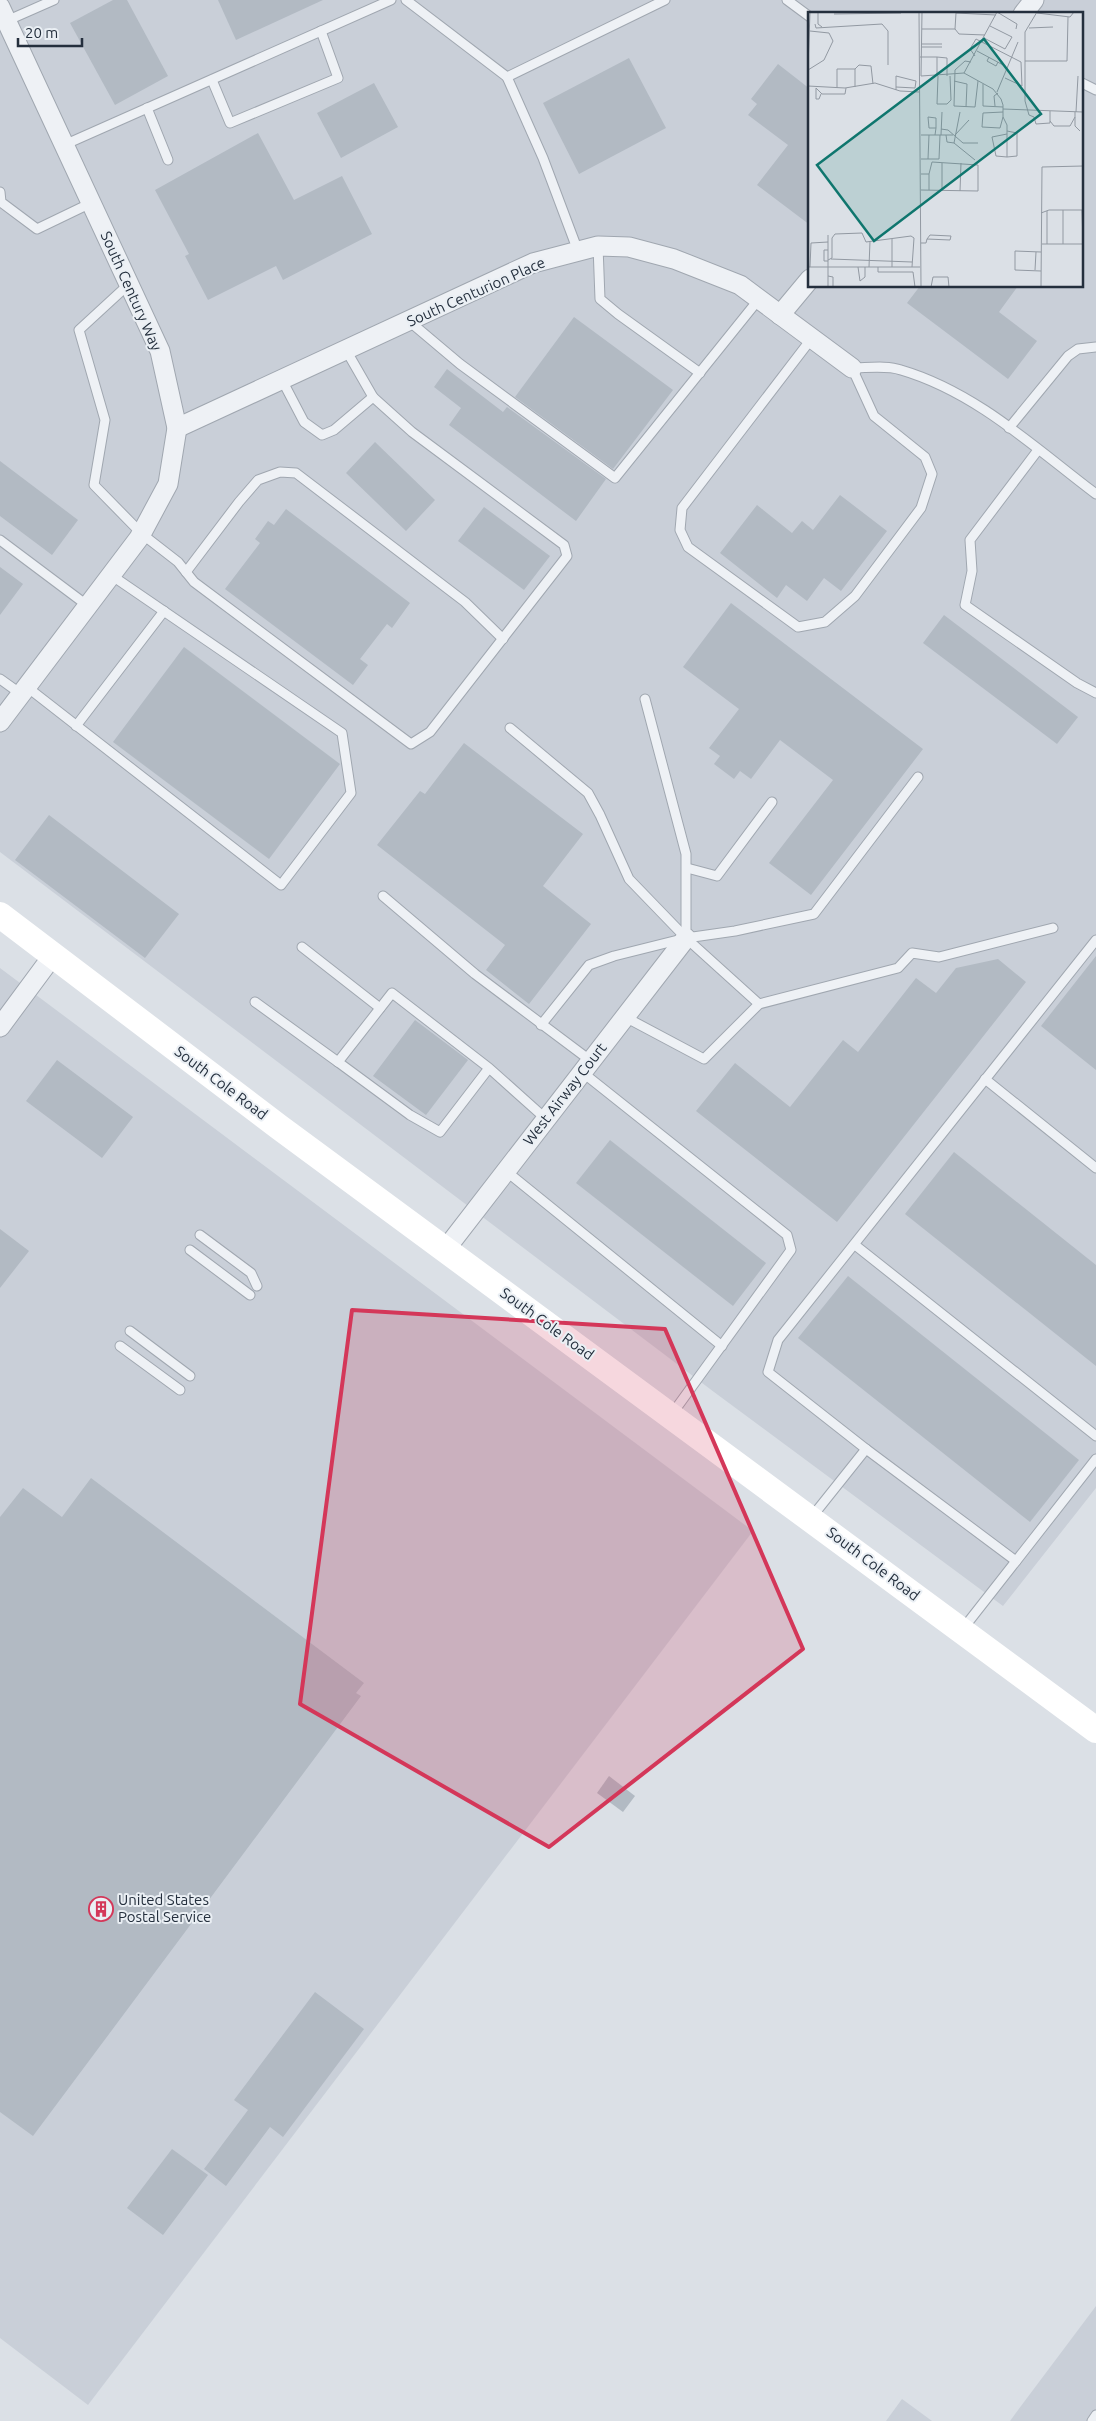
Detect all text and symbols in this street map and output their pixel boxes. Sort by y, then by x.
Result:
inset map [808,12,1084,288]
scale bar [18,15,81,47]
text: 20 m [25,24,58,41]
street label: South Century Way [98,229,165,353]
street label: South Centurion Place [404,253,548,330]
street label: West Airway Court [519,1039,610,1148]
street label: South Cole Road [172,1042,271,1123]
street label: South Cole Road [497,1284,597,1363]
street label: South Cole Road [824,1523,923,1604]
place label: United States Postal Service [118,1891,211,1925]
building icon: United States Postal Service [88,1896,114,1922]

